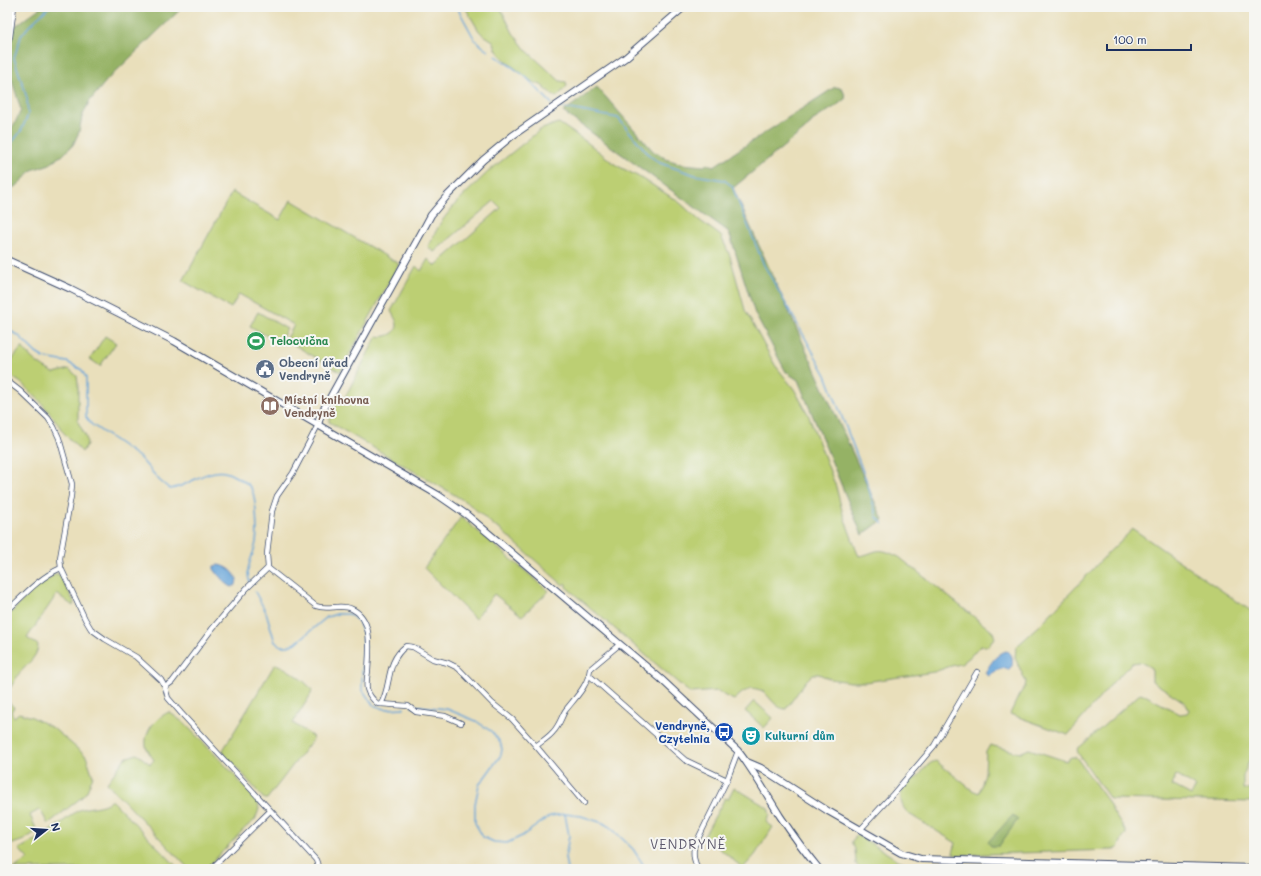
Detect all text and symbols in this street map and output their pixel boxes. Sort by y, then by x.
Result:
scale bar [1107,26,1191,52]
text: 100 m [1113,31,1147,47]
sports icon: Telocvična [245,330,267,352]
place label: Telocvična [270,333,329,348]
place label: Obecní úřad Vendryně [279,355,348,383]
public building icon: Obecní úřad Vendryně [254,358,276,380]
place label: Místní knihovna Vendryně [284,392,370,420]
library icon: Místní knihovna Vendryně [259,395,281,417]
place label: Vendryně, Czytelnia [655,718,710,746]
bus stop icon: Vendryně, Czytelnia [713,721,735,743]
theatre icon: Kulturní dům [740,725,762,747]
place label: Kulturní dům [765,728,835,743]
north arrow [26,810,66,850]
text: N [48,821,64,833]
district label: VENDRYNĚ [650,835,726,852]

